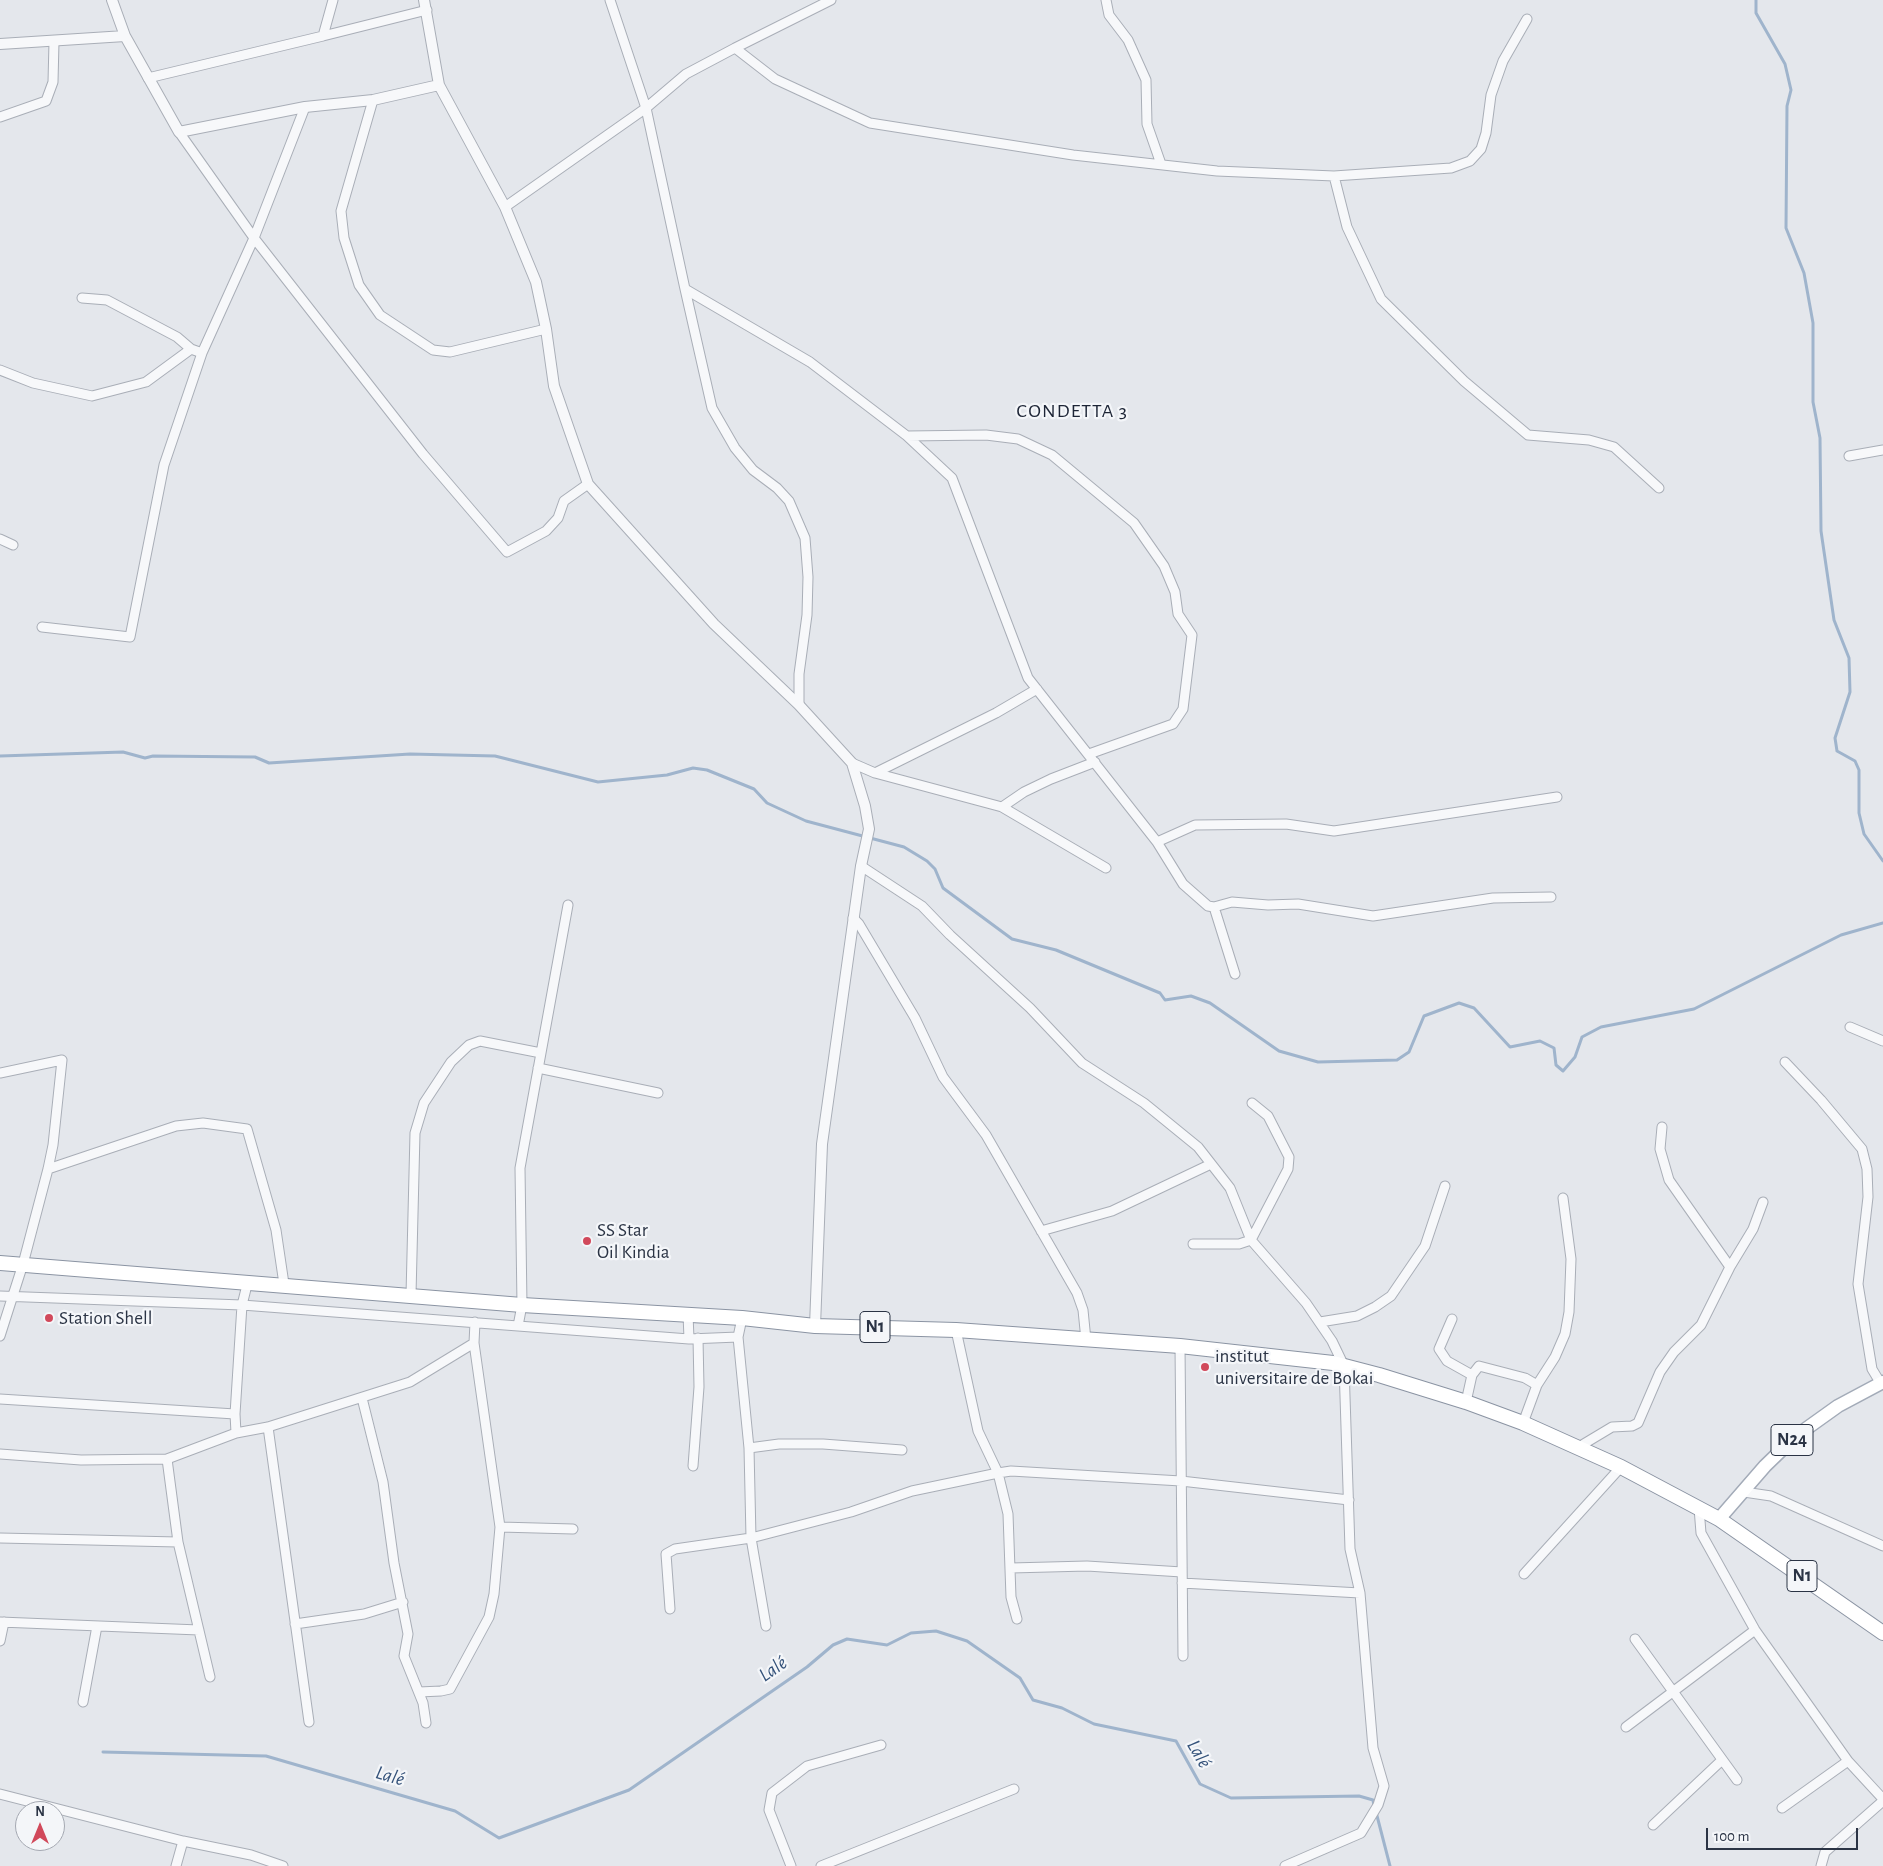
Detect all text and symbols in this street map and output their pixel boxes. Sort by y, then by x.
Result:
district label: СONDETTA 3 [1015,399,1129,423]
place label: SS Star Oil Kindia [597,1219,670,1263]
marker: SS Star Oil Kindia [581,1235,593,1247]
place label: Station Shell [59,1307,152,1329]
road number: N1 [860,1311,890,1342]
marker: Station Shell [43,1312,55,1324]
place label: institut universitaire de Bokai [1215,1345,1373,1389]
marker: institut universitaire de Bokai [1199,1361,1211,1373]
road number: N24 [1771,1424,1813,1456]
road number: N1 [1787,1560,1817,1592]
water label: Lalé [754,1651,792,1687]
water label: Lalé [1181,1735,1217,1773]
water label: Lalé [373,1760,407,1792]
north arrow [15,1801,65,1851]
text: N [35,1805,45,1819]
scale bar [1708,1818,1860,1850]
text: 100 m [1714,1829,1749,1844]

